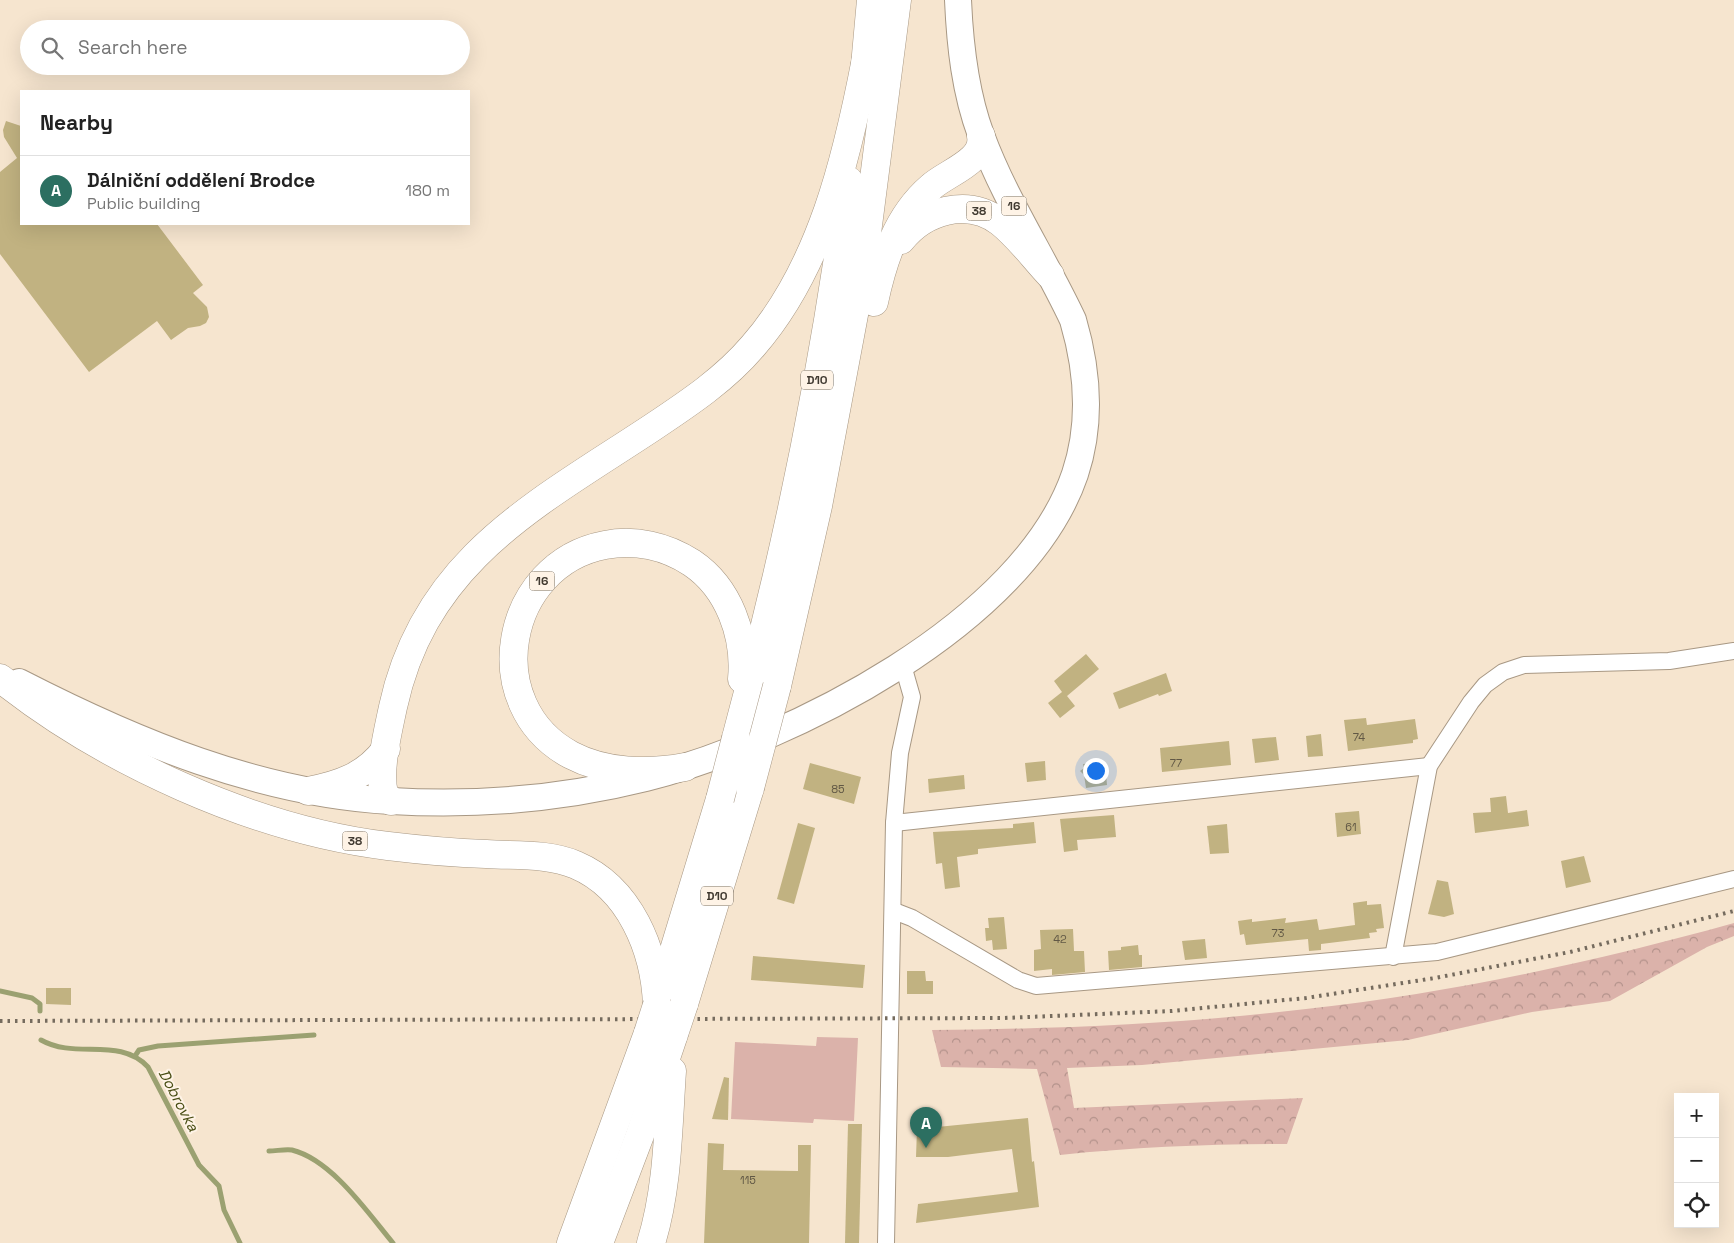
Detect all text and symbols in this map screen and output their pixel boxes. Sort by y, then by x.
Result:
search box [20,20,470,75]
icon: search [38,34,66,62]
text: Search here [78,35,188,60]
text: Nearby [40,109,113,136]
text: Dálniční oddělení Brodce [87,168,315,193]
text: A [51,180,61,201]
text: 180 m [405,180,450,201]
text: Public building [87,193,200,214]
road number: 16 [1002,197,1026,216]
road number: 38 [966,202,992,220]
road number: D10 [801,370,833,390]
road number: 16 [530,572,554,590]
house number: 74 [1353,730,1365,744]
house number: 77 [1170,756,1182,770]
your location [1083,758,1109,784]
house number: 85 [831,782,845,796]
house number: 61 [1345,820,1357,834]
road number: 38 [342,831,368,850]
road number: D10 [701,886,733,906]
house number: 73 [1272,926,1285,940]
house number: 42 [1053,932,1067,946]
water label: Dobrovka [155,1066,203,1135]
map controls [1674,1093,1719,1228]
button: + [1674,1093,1719,1138]
pin: A [910,1107,942,1148]
button: − [1674,1138,1719,1183]
house number: 115 [740,1173,756,1187]
button: locate [1674,1183,1719,1228]

